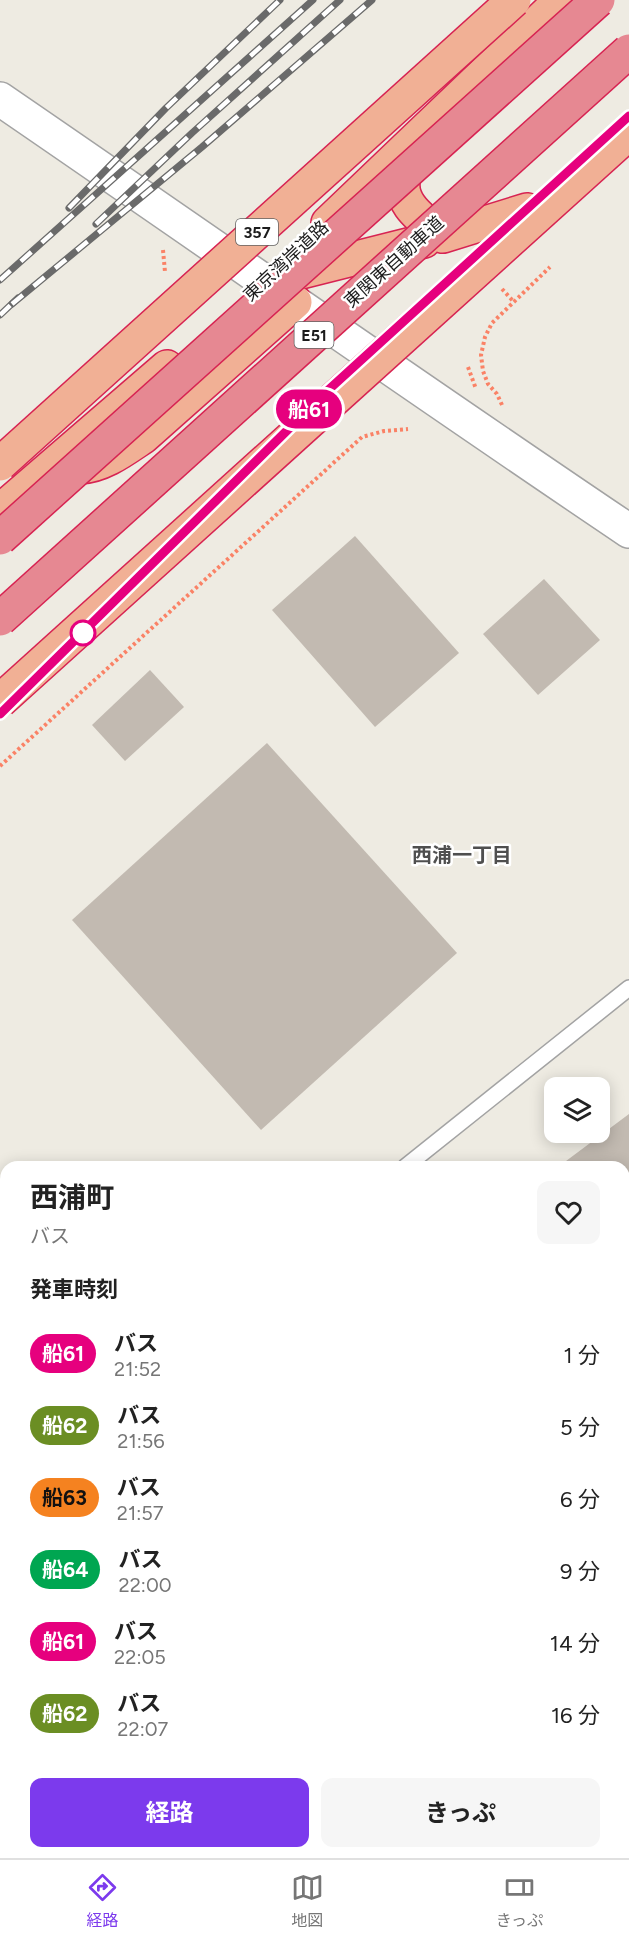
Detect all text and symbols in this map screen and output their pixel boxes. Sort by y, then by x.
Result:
street label: 東関東自動車道 [340,212,448,312]
street label: 東京湾岸道路 [239,216,333,306]
road number: 357 [236,219,278,245]
road number: E51 [294,322,334,348]
line badge: 船61 [274,390,344,428]
text: 船61 [288,397,330,422]
unlabelled marker [70,620,96,646]
district label: 西浦一丁目 [412,843,512,867]
map controls [544,1077,610,1143]
button: layers [544,1077,610,1143]
text: 西浦町 [30,1180,114,1214]
button: heart [537,1181,600,1244]
text: バス [30,1224,70,1248]
text: 発車時刻 [30,1276,118,1303]
text: バス [114,1330,158,1357]
text: 船61 [42,1341,84,1366]
text: 1 分 [563,1342,600,1369]
text: 21:52 [114,1357,161,1381]
text: バス [117,1402,161,1429]
text: 船62 [42,1413,87,1438]
text: 5 分 [560,1414,600,1441]
text: 21:56 [117,1429,165,1453]
text: バス [117,1474,161,1501]
text: 船63 [42,1485,87,1510]
text: 6 分 [560,1486,600,1513]
text: 21:57 [117,1501,164,1525]
text: バス [118,1546,163,1573]
text: 船64 [42,1557,88,1582]
text: 9 分 [560,1558,600,1585]
text: 22:00 [118,1573,172,1597]
text: バス [114,1618,158,1645]
text: 船61 [42,1629,84,1654]
text: 14 分 [550,1630,600,1657]
text: 22:05 [114,1645,166,1669]
text: バス [117,1690,161,1717]
text: 船62 [42,1701,87,1726]
text: 16 分 [551,1702,600,1729]
text: 22:07 [117,1717,168,1741]
button: 経路 [30,1778,309,1847]
button: きっぷ [321,1778,600,1847]
tab: 経路 [86,1871,119,1931]
tab: 地図 [291,1871,324,1931]
tab: きっぷ [496,1871,543,1931]

